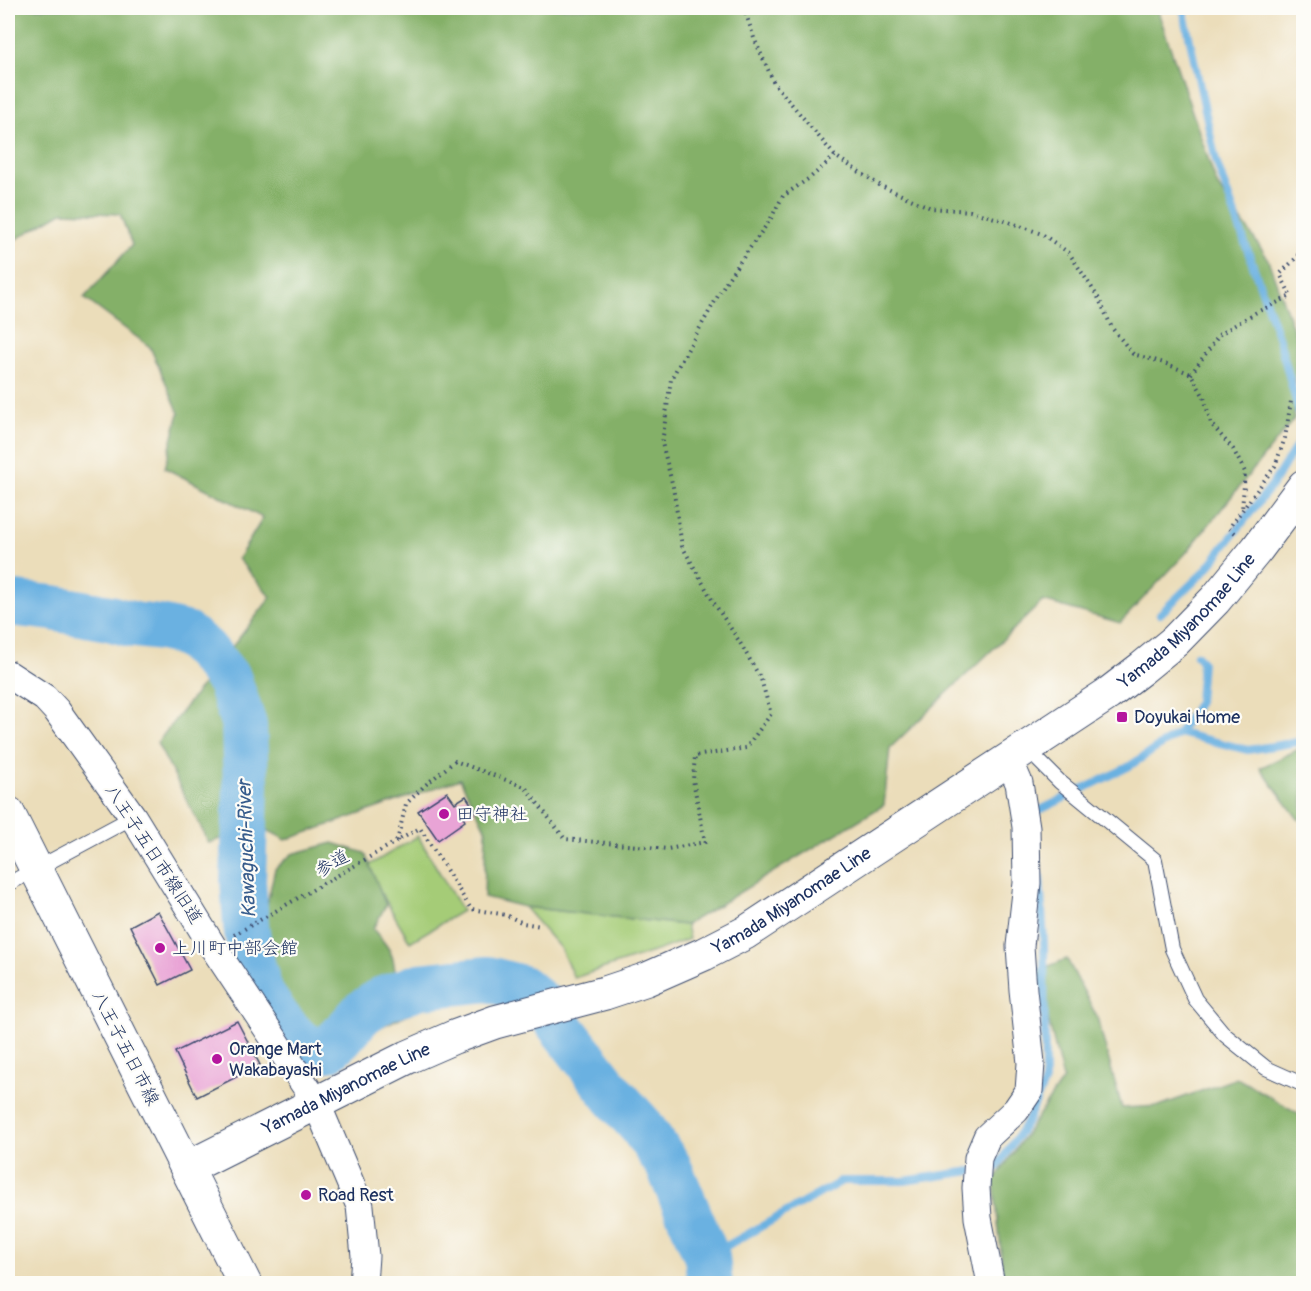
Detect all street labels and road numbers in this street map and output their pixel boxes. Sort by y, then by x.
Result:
street label: Yamada Miyanomae Line [1113,549,1261,695]
street label: 八王子五日市線旧道 [100,780,207,928]
street label: Yamada Miyanomae Line [707,842,876,960]
street label: 参道 [311,844,354,882]
street label: 八王子五日市線 [87,987,164,1110]
street label: Yamada Miyanomae Line [258,1038,434,1141]

